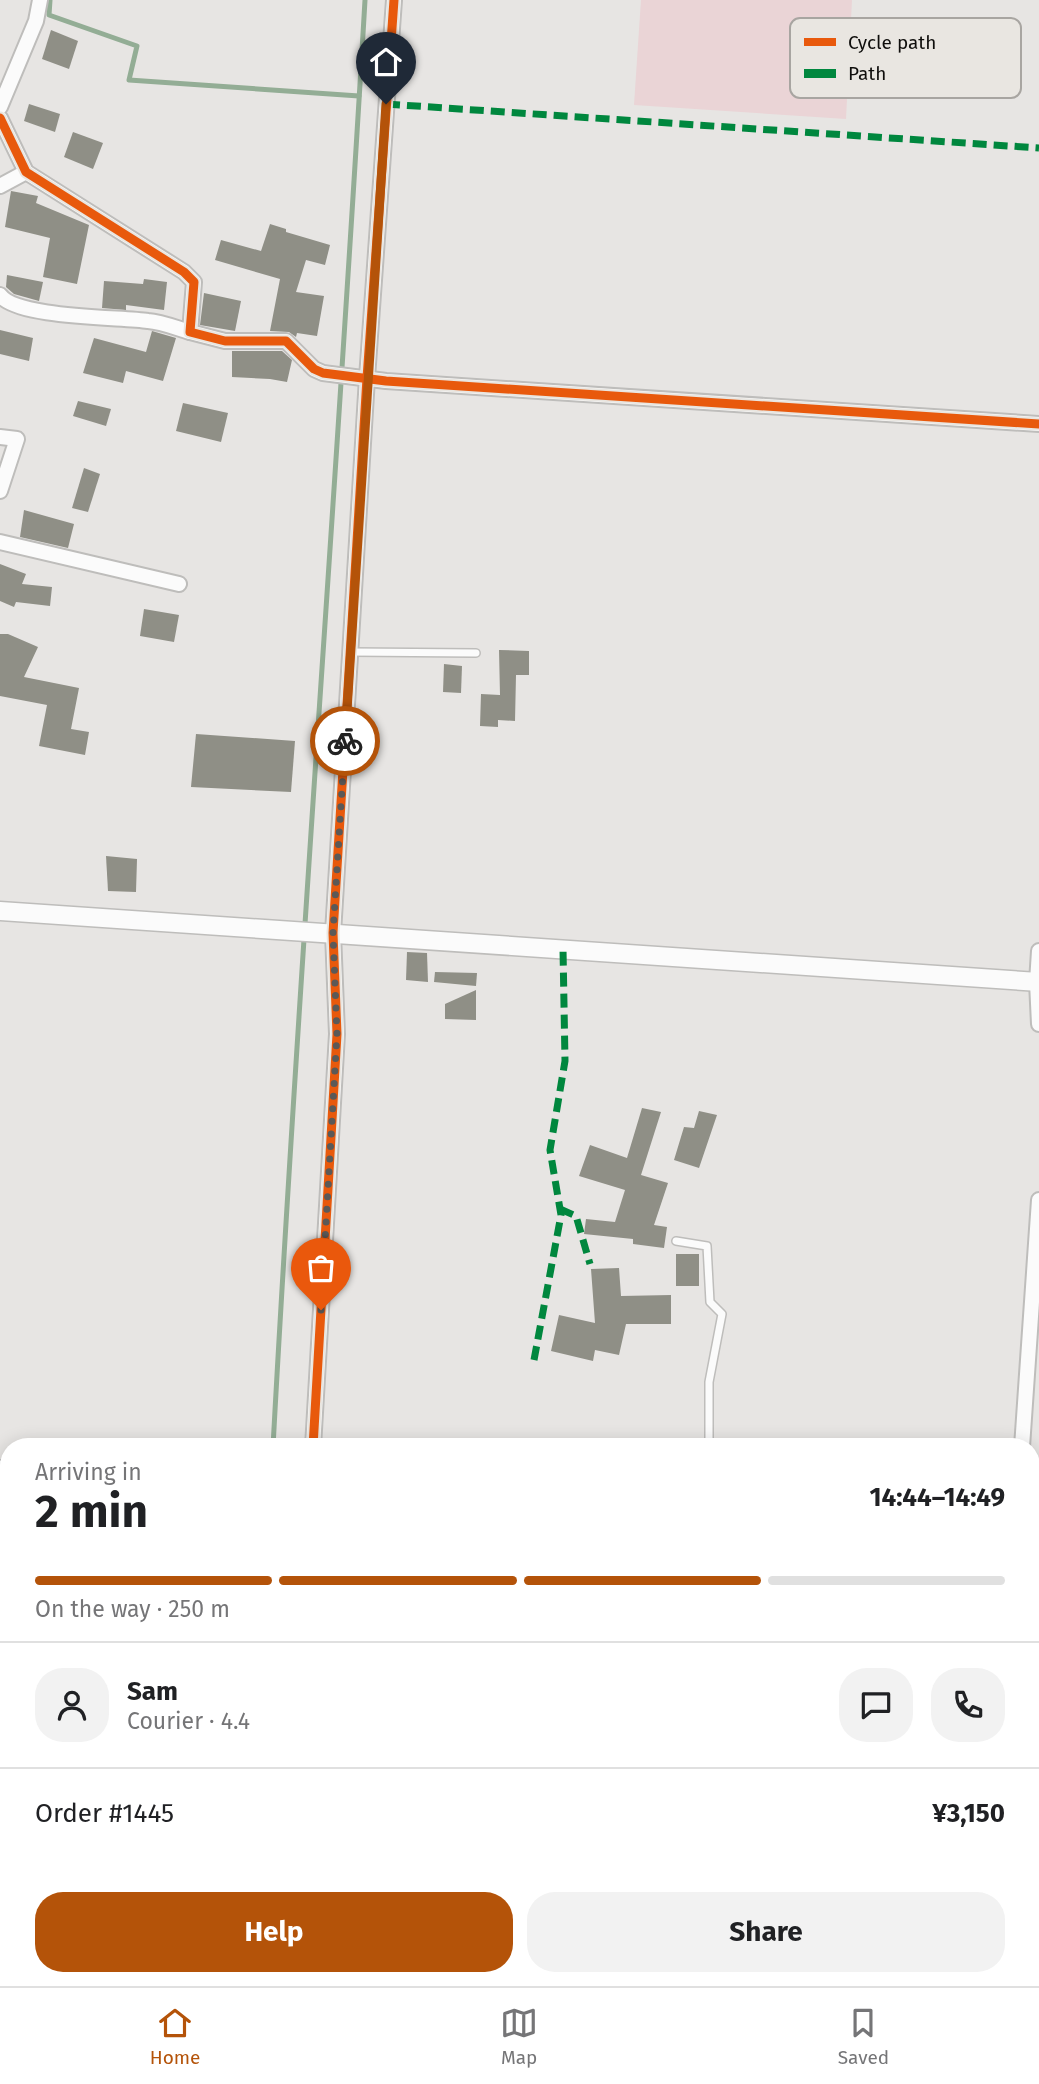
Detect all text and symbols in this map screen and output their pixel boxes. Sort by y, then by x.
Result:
legend [790,18,1021,98]
text: Cycle path [848,31,936,54]
pin [356,32,416,104]
icon: home [367,43,405,81]
text: Path [848,62,886,85]
courier [310,706,380,776]
icon: bike [326,722,364,760]
pin [291,1238,351,1310]
icon: bag [302,1249,340,1287]
text: Arriving in [35,1458,142,1486]
text: 14:44–14:49 [869,1482,1005,1513]
text: 2 min [35,1484,148,1539]
text: On the way · 250 m [35,1595,230,1623]
button: person [35,1668,109,1742]
button: chat [839,1668,913,1742]
button: phone [931,1668,1005,1742]
text: Sam [127,1676,178,1707]
text: Courier · 4.4 [127,1707,250,1735]
text: Order #1445 [35,1798,174,1829]
text: ¥3,150 [932,1798,1005,1829]
button: Help [35,1892,513,1972]
button: Share [527,1892,1005,1972]
tab: Home [150,2004,200,2069]
tab: Map [500,2004,538,2069]
tab: Saved [838,2004,889,2069]

